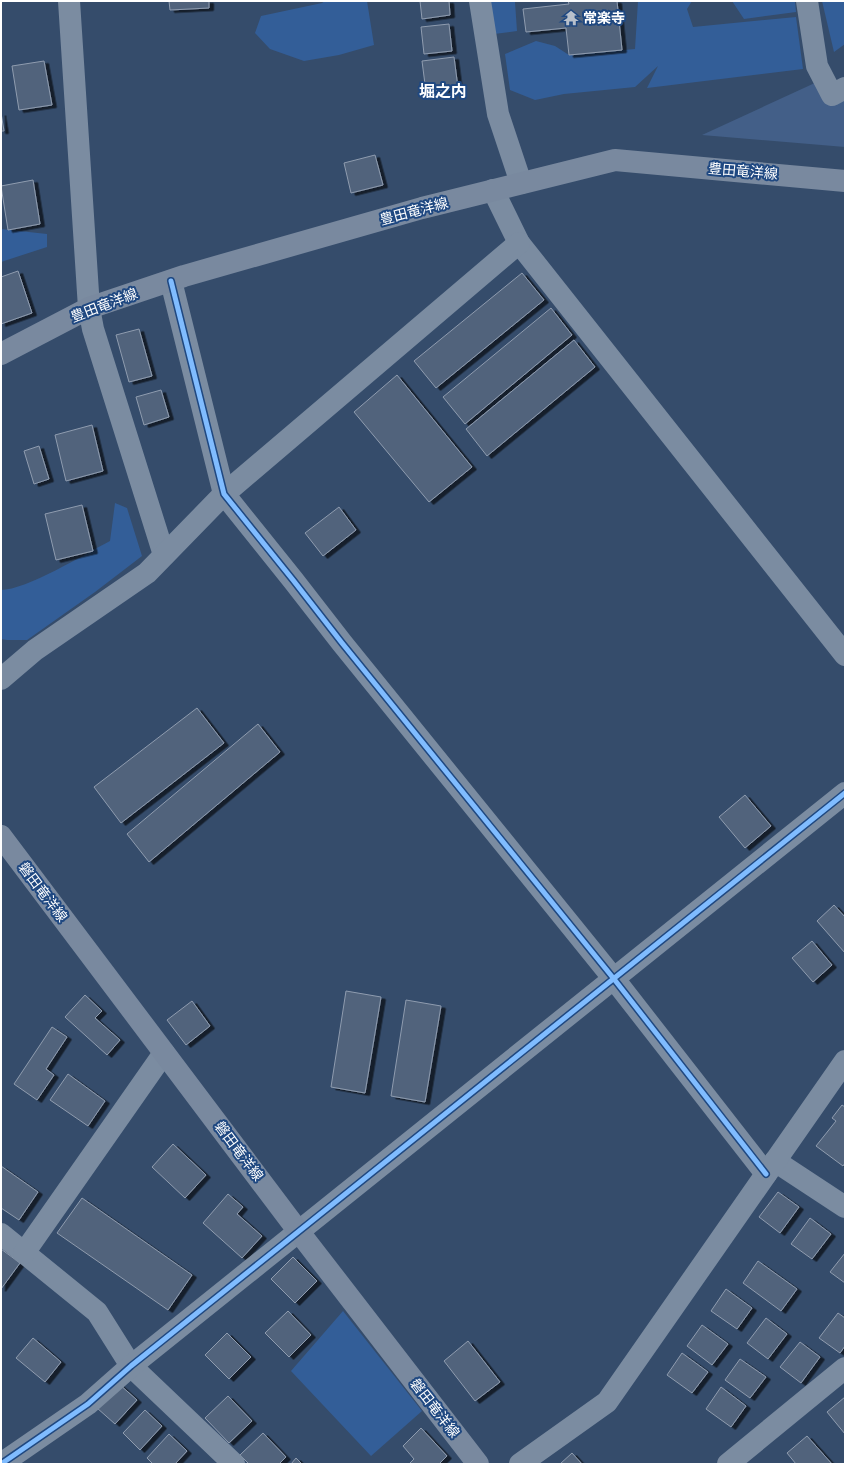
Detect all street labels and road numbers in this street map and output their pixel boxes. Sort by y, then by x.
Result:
street label: 豊田竜洋線 [707,160,779,182]
street label: 豊田竜洋線 [378,194,450,228]
street label: 豊田竜洋線 [68,285,140,325]
street label: 磐田竜洋線 [16,859,70,925]
street label: 磐田竜洋線 [212,1118,266,1184]
street label: 磐田竜洋線 [407,1375,463,1441]

